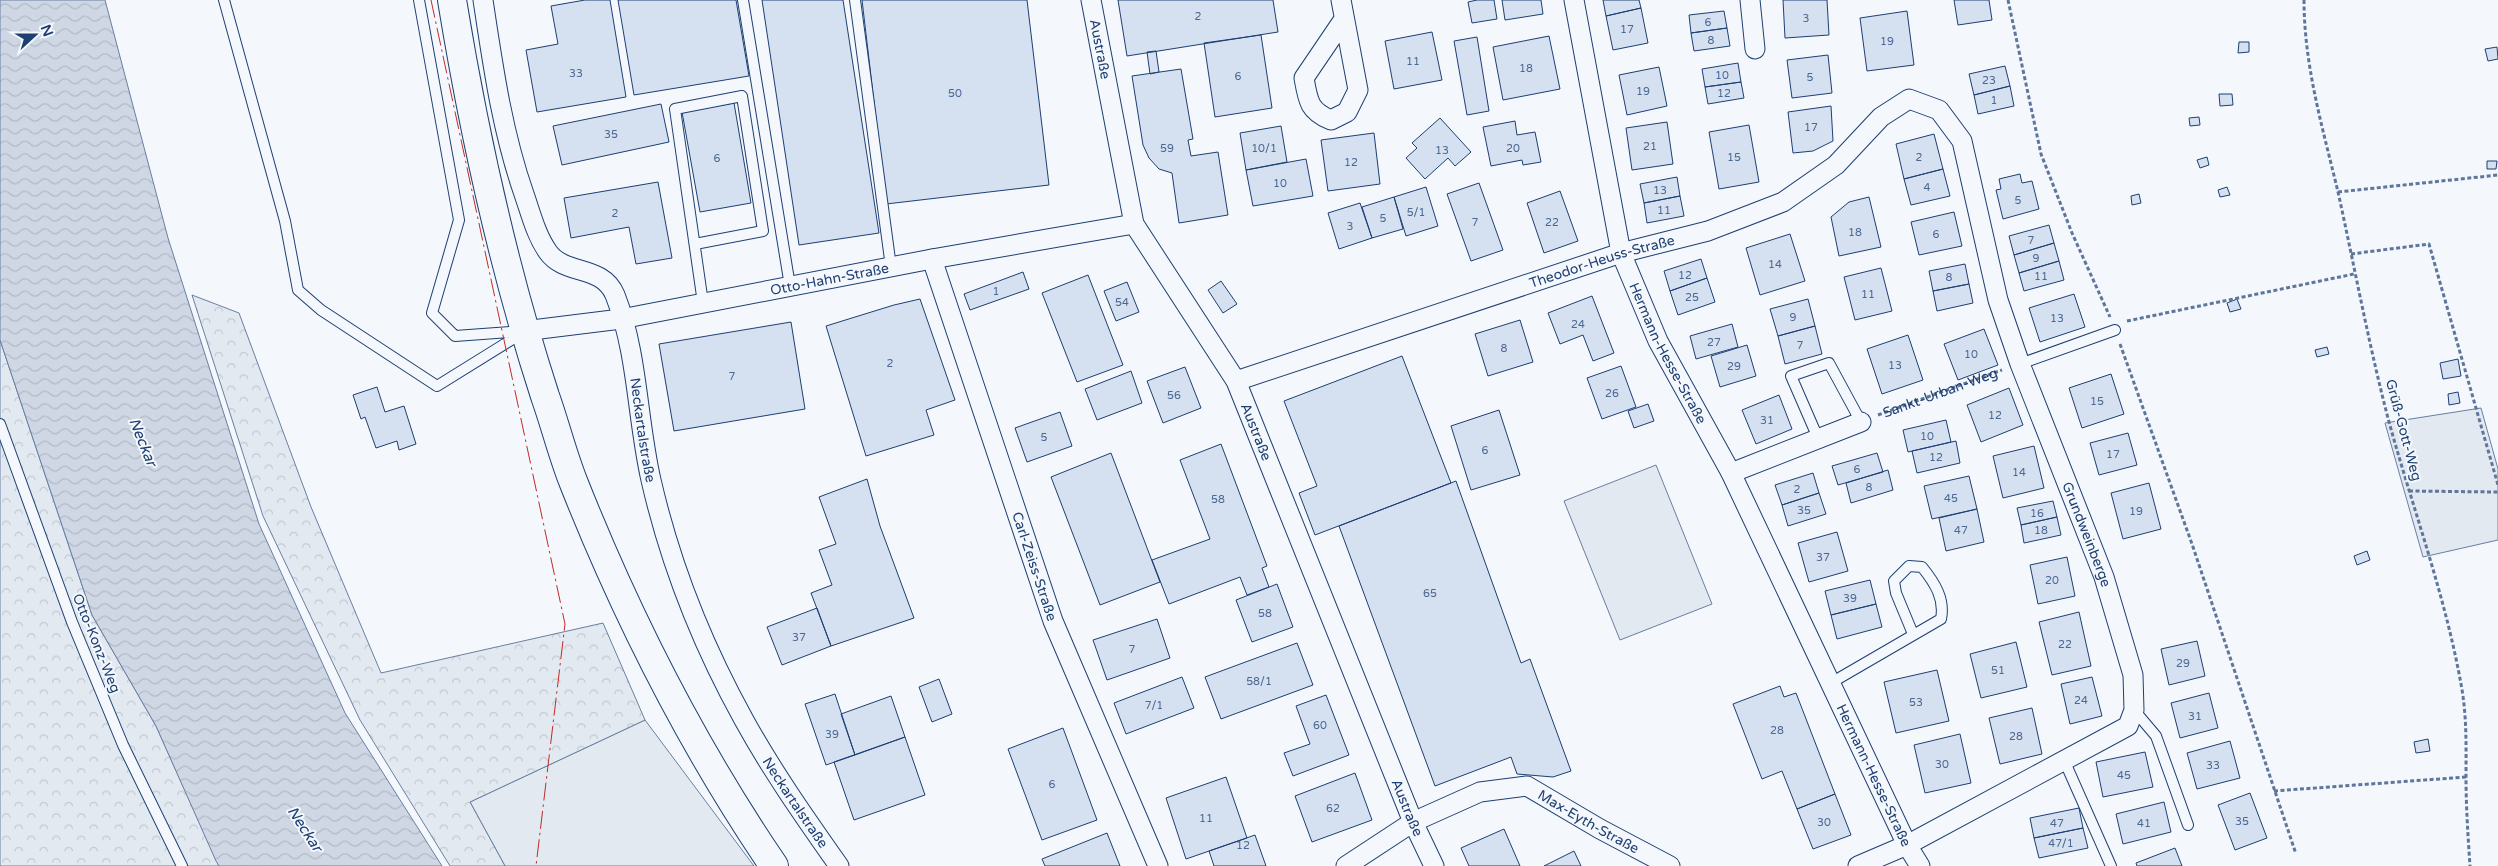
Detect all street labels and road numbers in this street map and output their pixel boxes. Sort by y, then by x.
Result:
street label: Austraße [1086,18,1114,81]
street label: Theodor-Heuss-Straße [1527,232,1676,292]
street label: Otto-Hahn-Straße [769,260,890,299]
street label: Hermann-Hesse-Straße [1625,280,1710,427]
street label: Sankt-Urban-Weg [1881,364,2000,422]
street label: Neckartalstraße [626,377,659,484]
street label: Grüß-Gott-Weg [2382,377,2425,483]
street label: Austraße [1237,401,1275,463]
street label: Grundweinberge [2058,480,2115,589]
street label: Carl-Zeiss-Straße [1008,510,1060,623]
street label: Otto-Konz-Weg [69,591,124,695]
street label: Hermann-Hesse-Straße [1833,701,1915,850]
street label: Neckartalstraße [759,754,832,851]
street label: Austraße [1388,777,1427,839]
street label: Max-Eyth-Straße [1535,786,1642,857]

